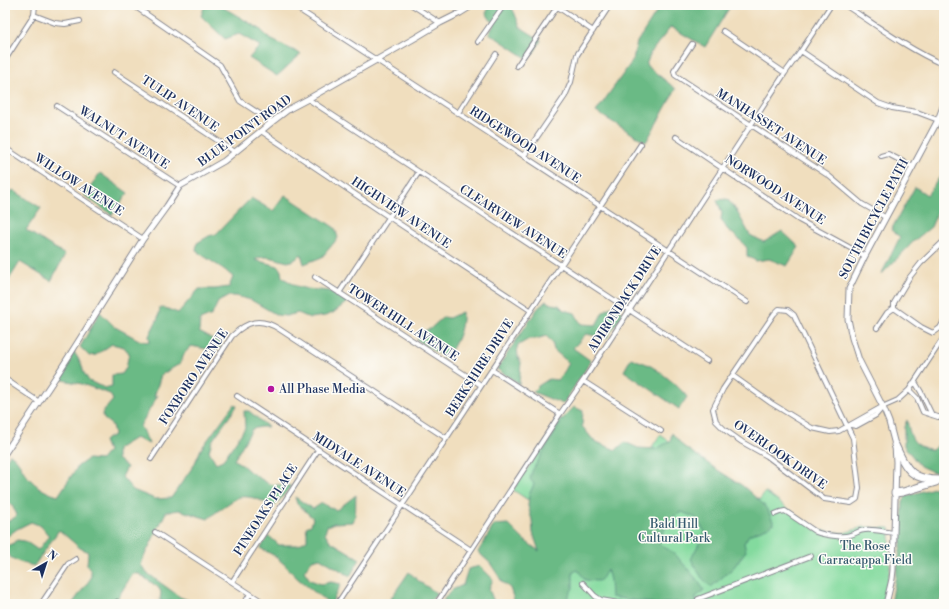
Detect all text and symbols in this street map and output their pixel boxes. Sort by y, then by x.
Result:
street label: TULIP AVENUE [138,73,222,135]
street label: MANHASSET AVENUE [713,86,829,168]
street label: BLUE POINT ROAD [194,92,295,171]
street label: WALNUT AVENUE [75,103,172,173]
street label: RIDGEWOOD AVENUE [467,103,583,187]
street label: WILLOW AVENUE [31,150,126,219]
street label: NORWOOD AVENUE [722,152,828,228]
street label: SOUTH BICYCLE PATH [836,156,912,282]
street label: HIGHVIEW AVENUE [348,174,454,252]
street label: CLEARVIEW AVENUE [457,182,569,262]
street label: ADIRONDACK DRIVE [585,243,665,356]
street label: TOWER HILL AVENUE [345,281,461,365]
street label: BERKSHIRE DRIVE [442,316,517,420]
street label: FOXBORO AVENUE [156,326,232,428]
place label: All Phase Media [278,382,366,397]
marker: All Phase Media [266,384,276,394]
street label: OVERLOOK DRIVE [730,417,830,493]
street label: MIDVALE AVENUE [310,429,408,501]
street label: PINEOAKS PLACE [231,461,301,559]
park label: Bald Hill Cultural Park [638,517,711,546]
park label: The Rose Carracappa Field [818,539,912,568]
north arrow [26,543,66,583]
text: N [44,548,60,564]

